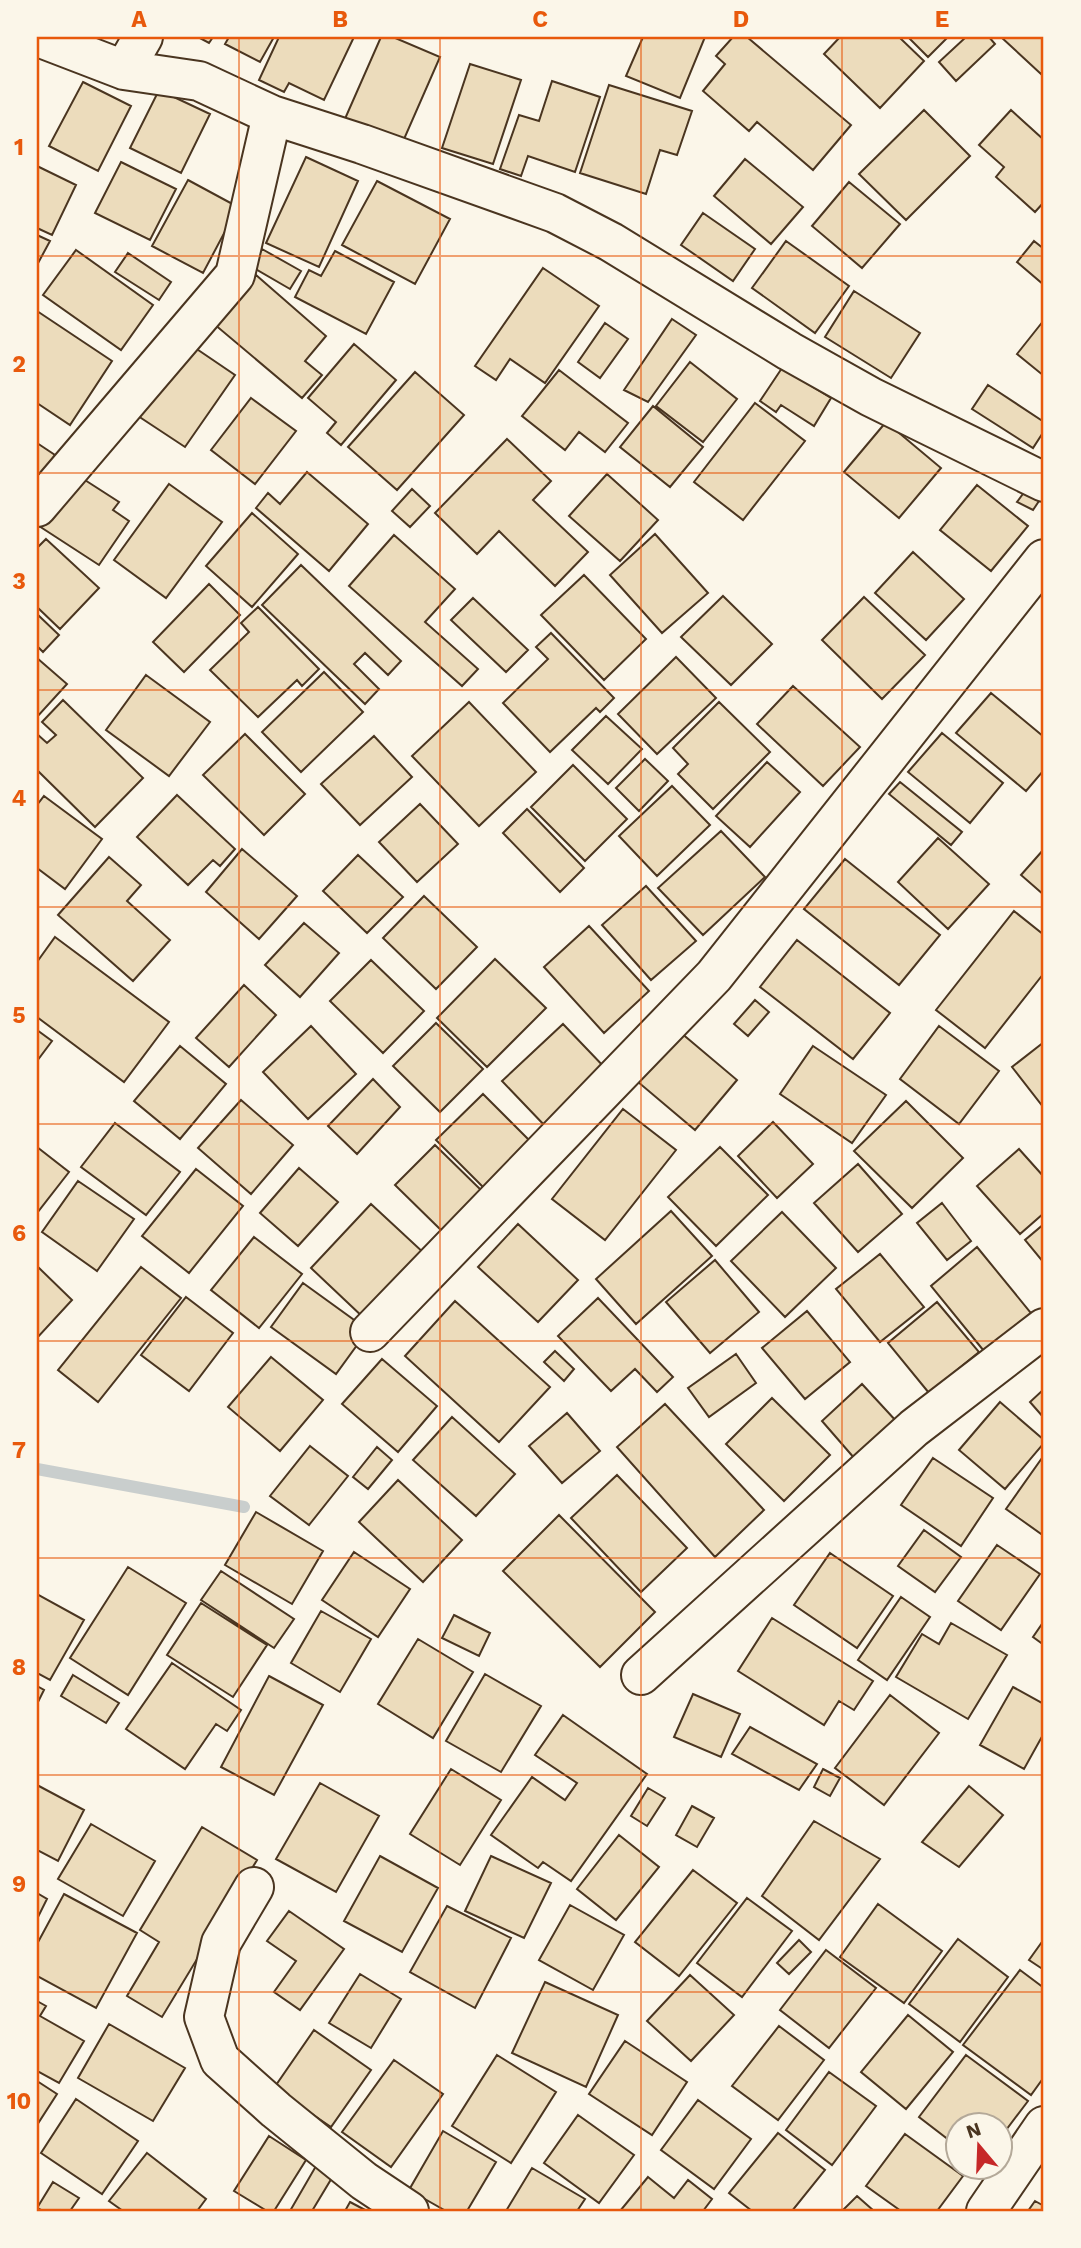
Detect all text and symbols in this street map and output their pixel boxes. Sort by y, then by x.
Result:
text: A [131,6,147,33]
text: B [332,6,348,33]
text: C [532,6,548,33]
text: D [733,6,749,33]
text: E [935,6,949,33]
text: 1 [14,134,24,161]
text: 2 [12,351,26,378]
text: 3 [12,568,26,595]
text: 4 [12,785,27,812]
text: 5 [12,1002,26,1029]
text: 6 [12,1220,26,1247]
text: 7 [12,1437,26,1464]
text: 8 [12,1654,26,1681]
text: 9 [12,1871,26,1898]
text: 10 [7,2088,31,2115]
north arrow [944,2112,1014,2182]
text: N [963,2117,984,2144]

